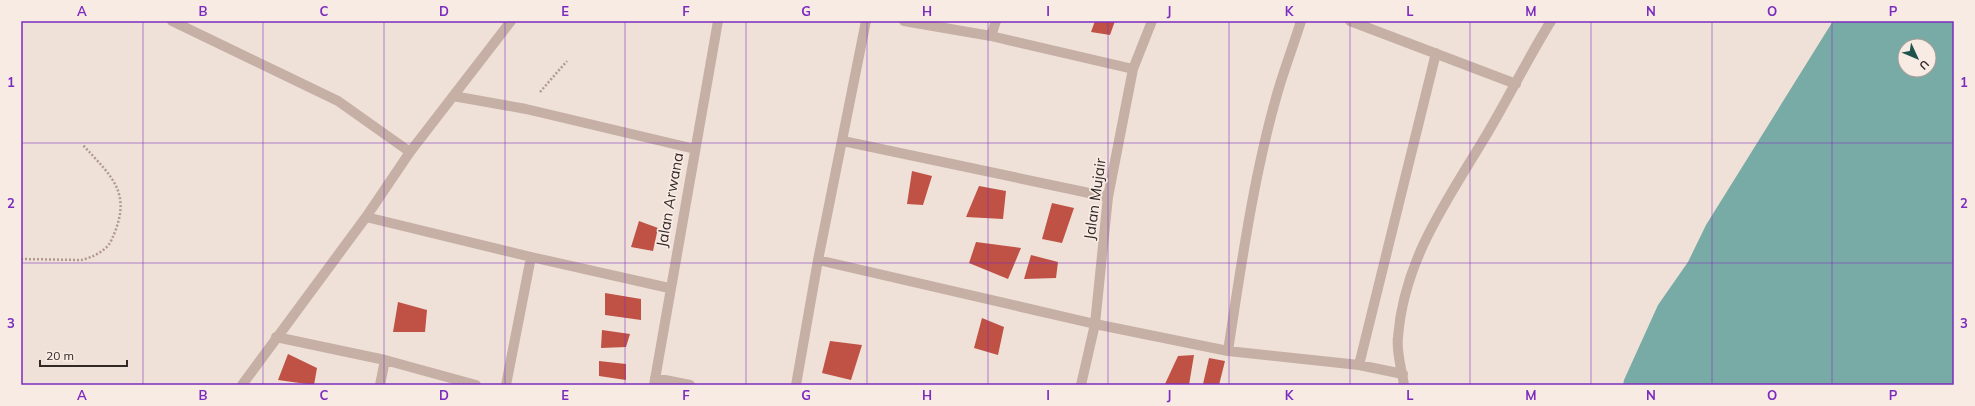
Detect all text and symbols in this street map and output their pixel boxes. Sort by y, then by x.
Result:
text: A [77,3,87,19]
text: B [199,3,208,19]
text: C [320,3,329,19]
text: D [439,3,449,19]
text: E [561,3,569,19]
text: F [682,3,690,19]
text: G [801,3,811,19]
text: H [922,3,932,19]
text: I [1046,3,1050,19]
text: J [1167,3,1171,19]
text: K [1285,3,1295,19]
text: L [1406,3,1414,19]
text: M [1525,3,1537,19]
text: N [1646,3,1656,19]
text: O [1767,3,1777,19]
text: P [1889,3,1898,19]
north arrow [1897,38,1937,78]
text: U [1916,57,1932,73]
text: 1 [7,74,15,90]
text: 1 [1960,74,1968,90]
street label: Jalan Arwana [652,151,687,249]
street label: Jalan Mujair [1079,156,1110,241]
text: 2 [7,195,15,211]
text: 2 [1960,195,1968,211]
text: 3 [7,315,15,331]
text: 3 [1960,315,1968,331]
scale bar [40,342,127,368]
text: 20 m [46,348,74,363]
text: A [77,387,87,403]
text: B [199,387,208,403]
text: C [320,387,329,403]
text: D [439,387,449,403]
text: E [561,387,569,403]
text: F [682,387,690,403]
text: G [801,387,811,403]
text: H [922,387,932,403]
text: I [1046,387,1050,403]
text: J [1167,387,1171,403]
text: K [1285,387,1295,403]
text: L [1406,387,1414,403]
text: M [1525,387,1537,403]
text: N [1646,387,1656,403]
text: O [1767,387,1777,403]
text: P [1889,387,1898,403]

